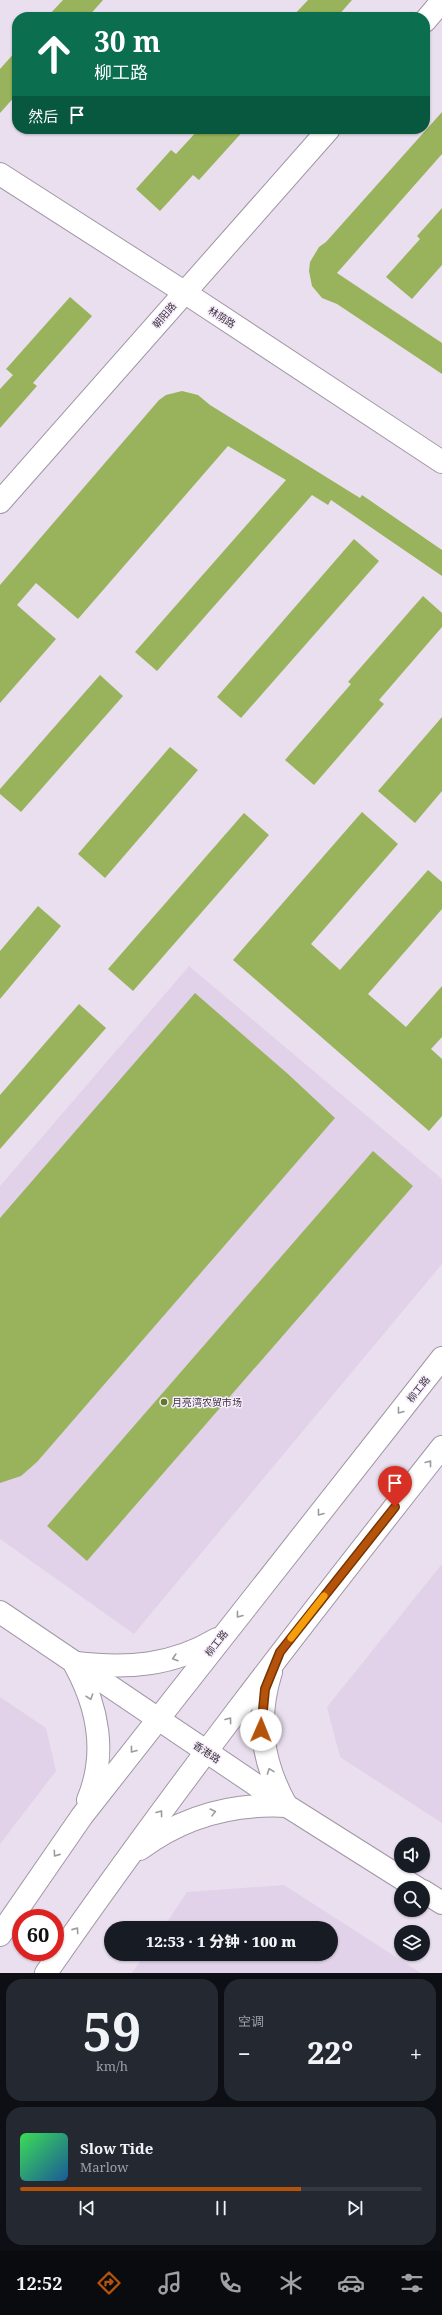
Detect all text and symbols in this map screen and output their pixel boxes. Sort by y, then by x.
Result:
text: 30 m [94,22,161,60]
icon: ahead [28,28,80,80]
text: 柳工路 [94,60,148,84]
icon: arrive [66,104,88,126]
text: 然后 [28,106,58,126]
street label: 朝阳路 [149,299,179,331]
street label: 林荫路 [206,303,238,331]
street label: 柳工路 [403,1373,433,1405]
place label: 月亮湾农贸市场 [172,1395,242,1409]
marker: 月亮湾农贸市场 [159,1397,169,1407]
one-way arrow [398,1406,405,1413]
one-way arrow [425,1461,432,1468]
pin [378,1466,412,1507]
icon: arrive [384,1472,406,1494]
one-way arrow [317,1508,324,1515]
one-way arrow [237,1610,244,1617]
street label: 柳工路 [201,1627,231,1659]
one-way arrow [171,1653,178,1662]
one-way arrow [85,1694,94,1701]
position arrow [240,1709,282,1751]
one-way arrow [224,1718,231,1725]
street label: 香港路 [191,1738,223,1766]
one-way arrow [131,1745,138,1752]
one-way arrow [266,1768,275,1775]
one-way arrow [209,1808,216,1817]
one-way arrow [155,1810,162,1817]
map controls [394,1837,430,1961]
button: sound [394,1837,430,1873]
one-way arrow [53,1850,61,1857]
button: search [394,1881,430,1917]
speed limit sign: 60 [12,1909,64,1961]
button: layers [394,1925,430,1961]
one-way arrow [71,1927,78,1934]
text: 12:53 · 1 分钟 · 100 m [146,1931,296,1951]
text: 59 [83,1995,141,2066]
text: 空调 [238,2012,264,2030]
text: 22° [307,2032,353,2073]
text: − [238,2038,251,2068]
text: + [410,2038,422,2068]
text: km/h [96,2057,128,2075]
text: Slow Tide [80,2138,153,2158]
text: Marlow [80,2158,128,2176]
icon: previous [76,2197,98,2219]
icon: pause [210,2197,232,2219]
icon: next [344,2197,366,2219]
icon: directions [95,2269,123,2297]
icon: music [156,2269,184,2297]
icon: phone [216,2269,244,2297]
icon: climate [277,2269,305,2297]
icon: car [337,2269,365,2297]
icon: filters [398,2269,426,2297]
text: 12:52 [16,2271,62,2295]

